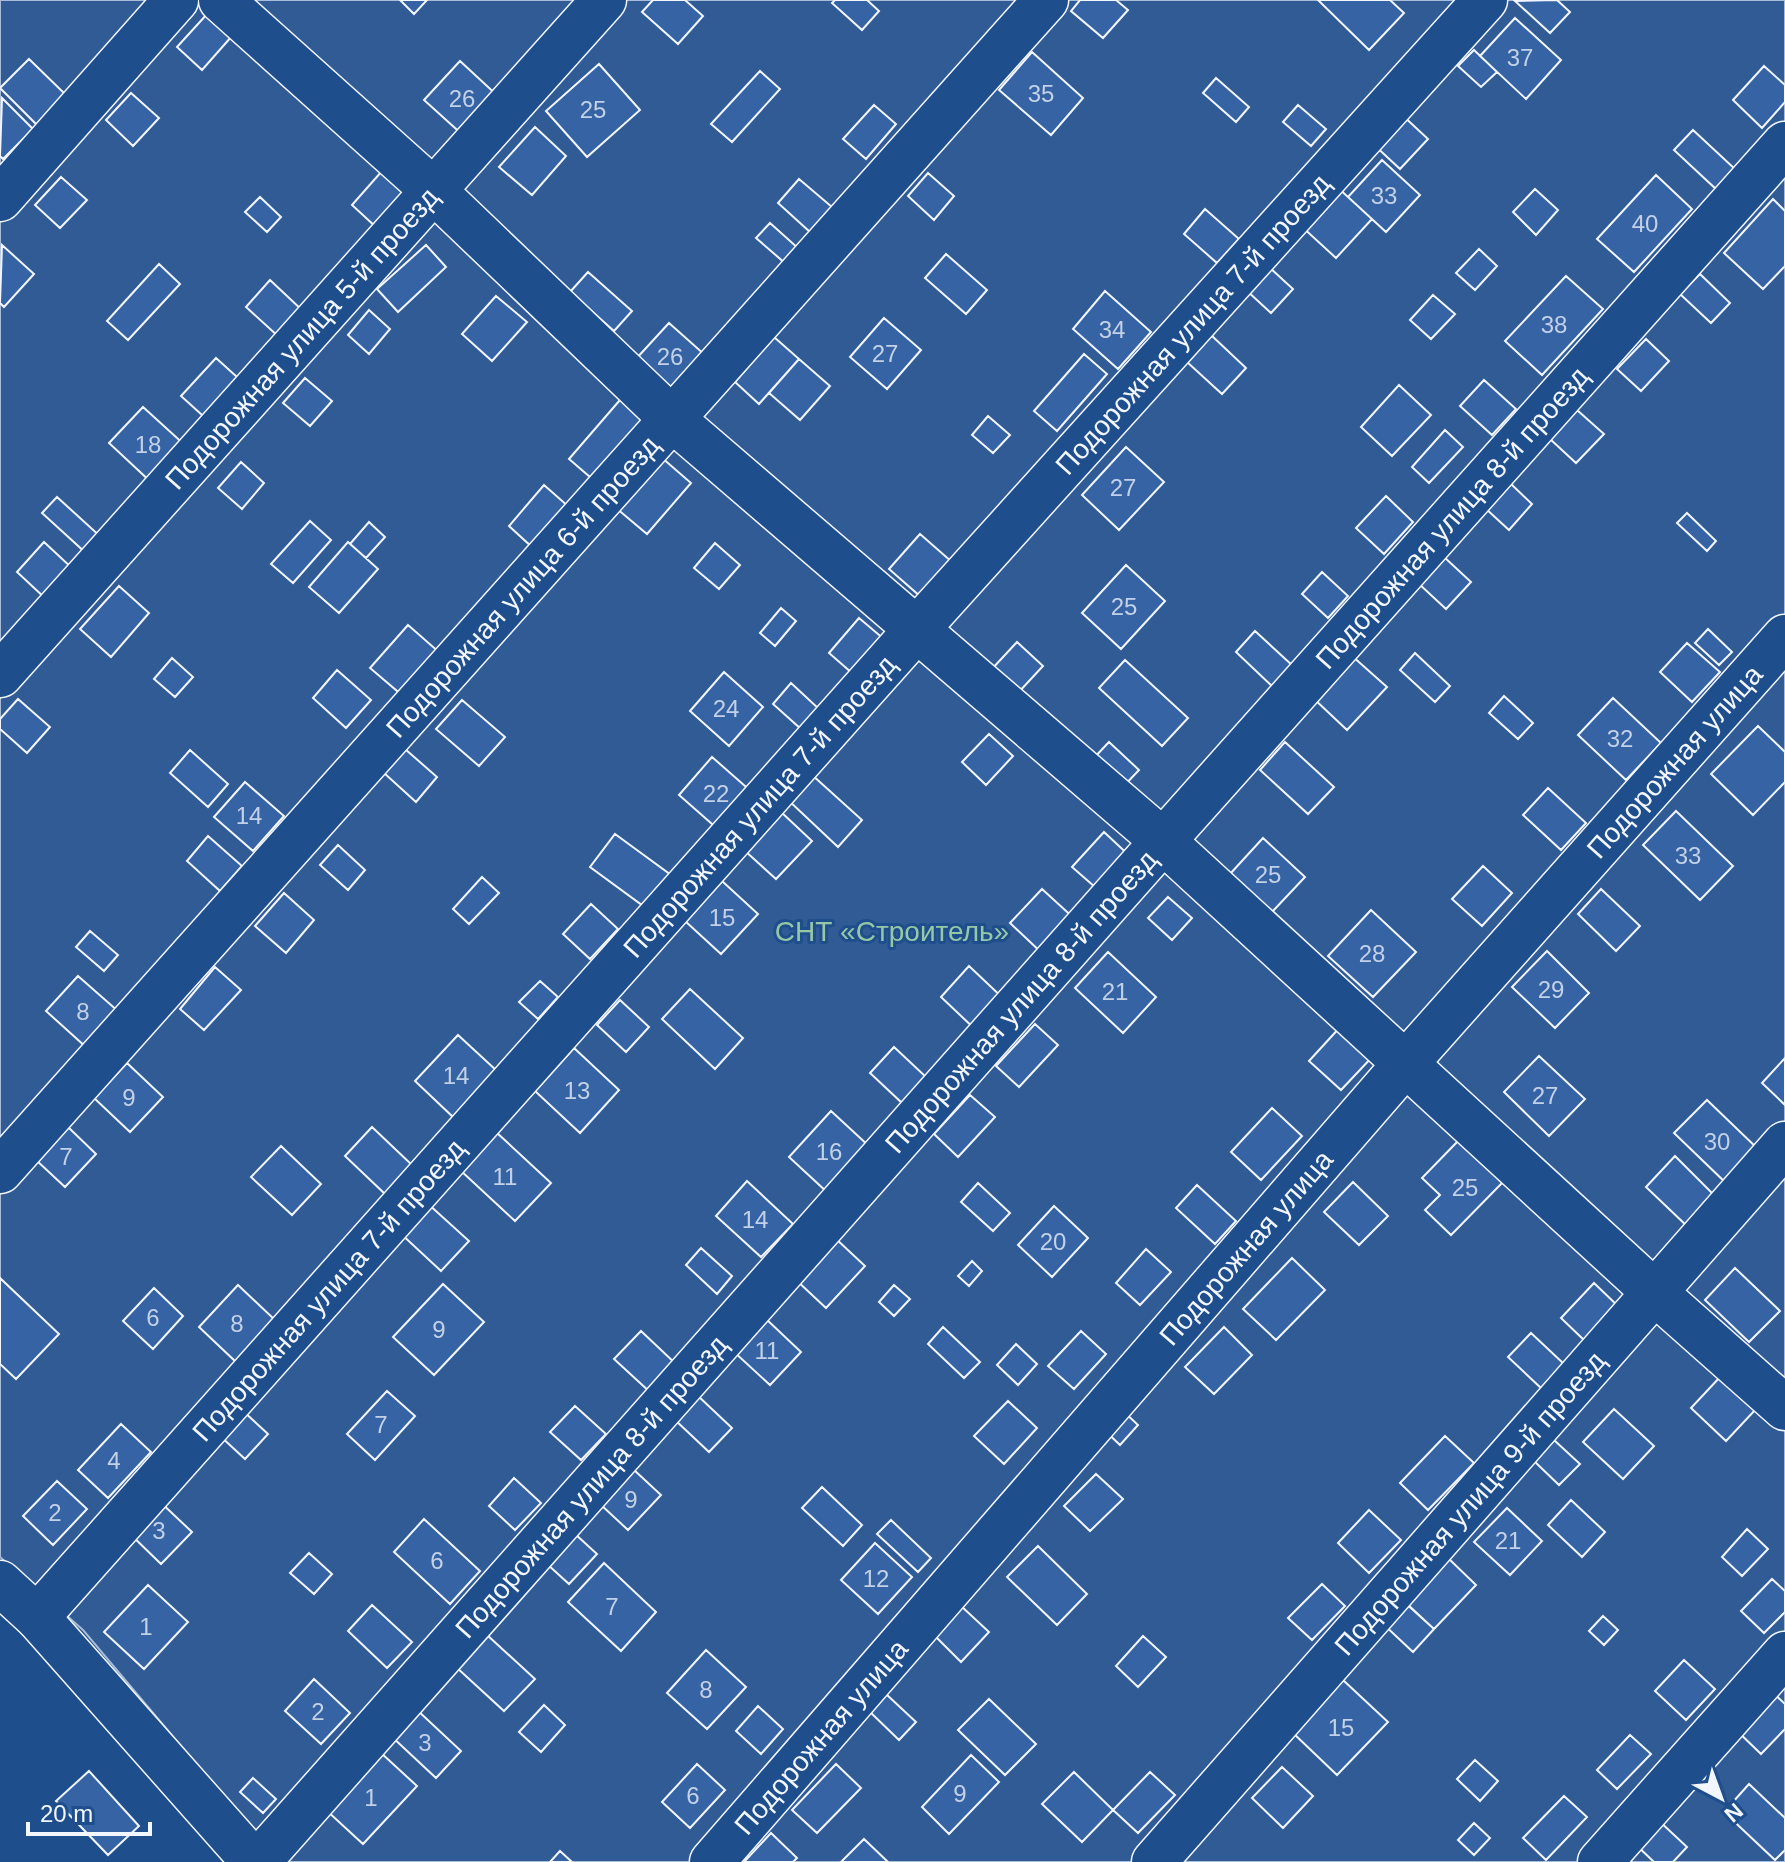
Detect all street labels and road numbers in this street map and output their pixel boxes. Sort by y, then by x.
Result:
street label: Подорожная улица 7-й проезд [1049,168,1336,481]
street label: Подорожная улица 5-й проезд [159,182,445,495]
street label: Подорожная улица 8-й проезд [1310,361,1595,675]
street label: Подорожная улица 6-й проезд [380,430,665,744]
street label: Подорожная улица 7-й проезд [617,649,902,964]
street label: Подорожная улица [1581,659,1769,865]
street label: Подорожная улица 8-й проезд [879,844,1163,1159]
street label: Подорожная улица 7-й проезд [184,1134,472,1448]
street label: Подорожная улица [1153,1144,1339,1351]
street label: Подорожная улица 8-й проезд [449,1329,733,1644]
street label: Подорожная улица 9-й проезд [1328,1345,1611,1661]
street label: Подорожная улица [728,1633,914,1841]

